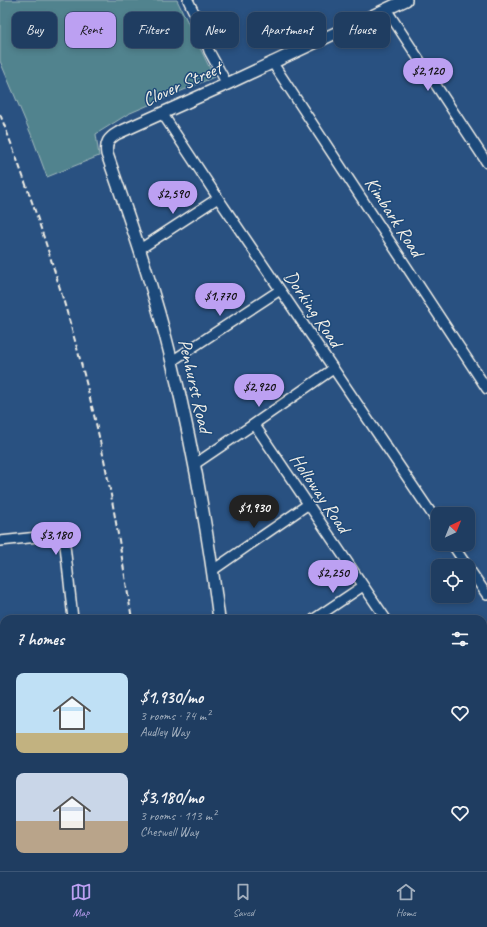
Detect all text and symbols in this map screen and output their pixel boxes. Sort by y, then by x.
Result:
chip: Buy [12,12,57,48]
chip: Rent [65,12,116,48]
chip: Filters [124,12,183,48]
chip: New [191,12,239,48]
chip: Apartment [247,12,326,48]
chip: House [334,12,390,48]
street label: Clover Street [139,55,228,112]
pin: $2,120 [395,58,461,92]
text: $2,120 [412,63,444,79]
street label: Kimbark Road [359,172,431,264]
pin: $2,590 [140,181,206,215]
text: $2,590 [157,186,189,202]
street label: Dorking Road [279,266,349,355]
pin: $1,770 [187,283,253,317]
text: $1,770 [204,288,236,304]
street label: Penhurst Road [173,337,218,438]
pin: $2,920 [226,374,292,408]
text: $2,920 [243,379,275,395]
street label: Holloway Road [285,449,357,540]
pin: $1,930 [221,495,287,529]
text: $1,930 [238,500,270,516]
north arrow [431,507,475,551]
map controls [431,507,475,603]
pin: $3,180 [23,522,89,556]
text: $3,180 [40,527,72,543]
button: locate [431,559,475,603]
pin: $2,250 [300,560,366,594]
text: $2,250 [317,565,349,581]
icon: filters [449,628,471,650]
text: 7 homes [16,629,64,650]
text: $1,930/mo [140,687,203,708]
icon: home [48,689,96,737]
icon: heart [449,702,471,724]
text: 3 rooms · 74 m² [140,708,210,724]
text: Audley Way [140,724,189,740]
text: $3,180/mo [140,787,203,808]
icon: home [48,789,96,837]
icon: heart [449,802,471,824]
text: 3 rooms · 113 m² [140,808,216,824]
text: Cheswell Way [140,824,198,840]
tab: Map [70,881,92,919]
tab: Saved [232,881,254,919]
tab: Home [395,881,417,919]

